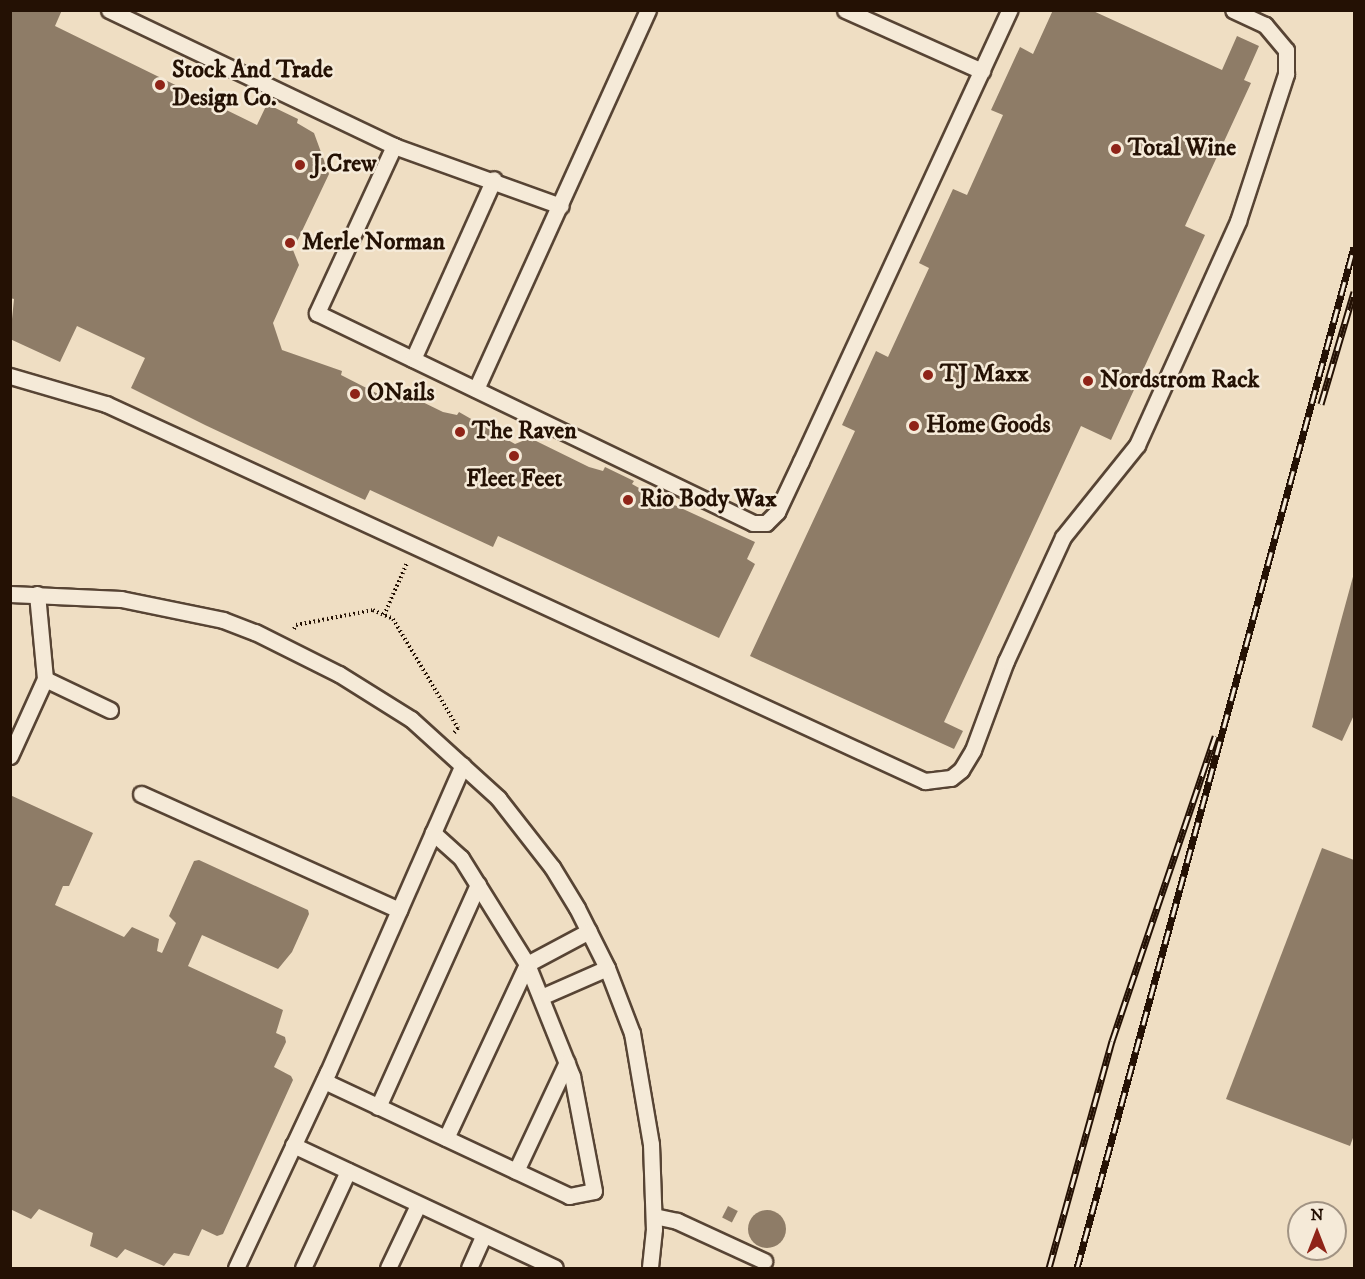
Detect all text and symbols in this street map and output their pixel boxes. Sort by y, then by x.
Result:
place label: Stock And Trade Design Co. [172,57,333,113]
marker: Stock And Trade Design Co. [153,78,167,92]
place label: Total Wine [1128,135,1236,163]
marker: Total Wine [1109,142,1123,156]
place label: J.Crew [312,151,377,179]
marker: J.Crew [293,158,307,172]
place label: Merle Norman [302,229,445,257]
marker: Merle Norman [283,236,297,250]
place label: TJ Maxx [940,361,1029,389]
place label: Nordstrom Rack [1100,367,1259,395]
marker: TJ Maxx [921,368,935,382]
marker: Nordstrom Rack [1081,374,1095,388]
place label: ONails [367,380,434,408]
marker: ONails [348,387,362,401]
place label: Home Goods [926,412,1051,440]
place label: The Raven [472,418,577,446]
marker: Home Goods [907,419,921,433]
marker: The Raven [453,425,467,439]
marker: Fleet Feet [507,449,521,463]
place label: Fleet Feet [466,466,562,494]
place label: Rio Body Wax [640,486,777,514]
marker: Rio Body Wax [621,493,635,507]
north arrow [1287,1201,1347,1261]
text: N [1310,1205,1324,1225]

